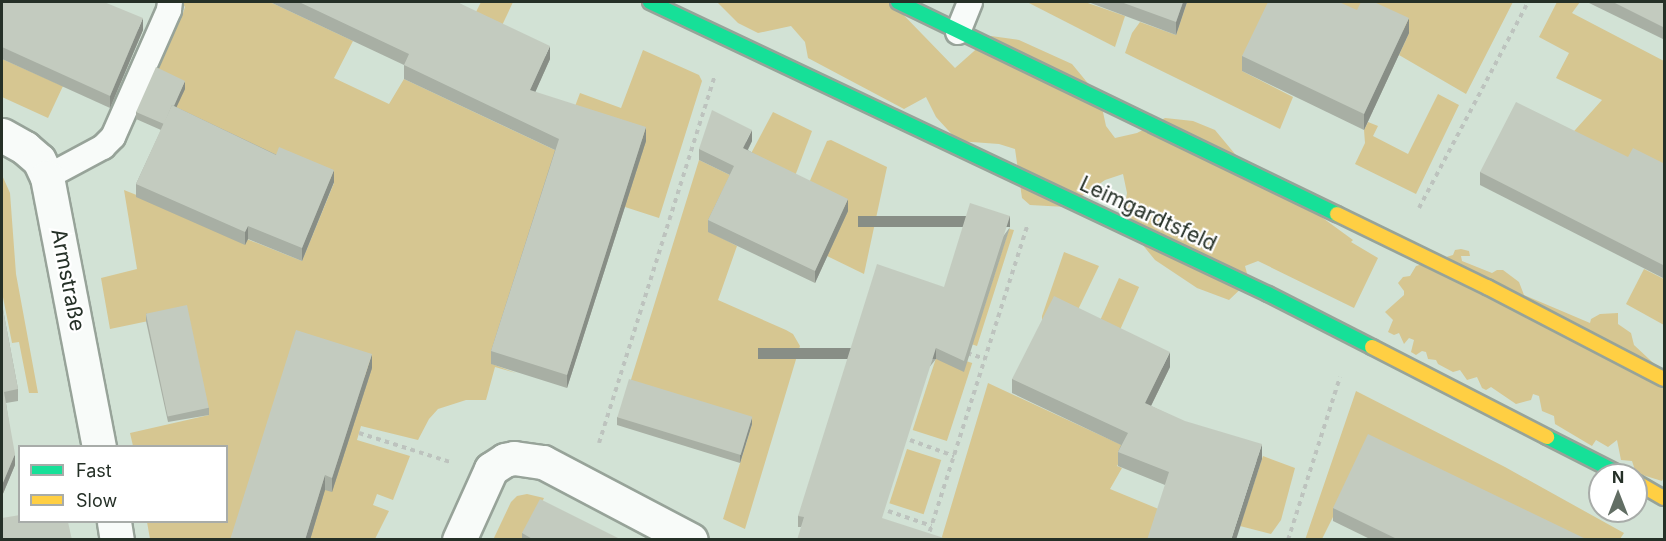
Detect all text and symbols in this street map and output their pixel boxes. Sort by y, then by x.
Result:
street label: Leimgardtsfeld [1076,171,1220,257]
street label: Armstraße [46,227,90,333]
legend [18,445,228,523]
text: Fast [76,460,112,481]
north arrow [1588,463,1648,523]
text: N [1612,467,1624,487]
text: Slow [76,490,117,511]

